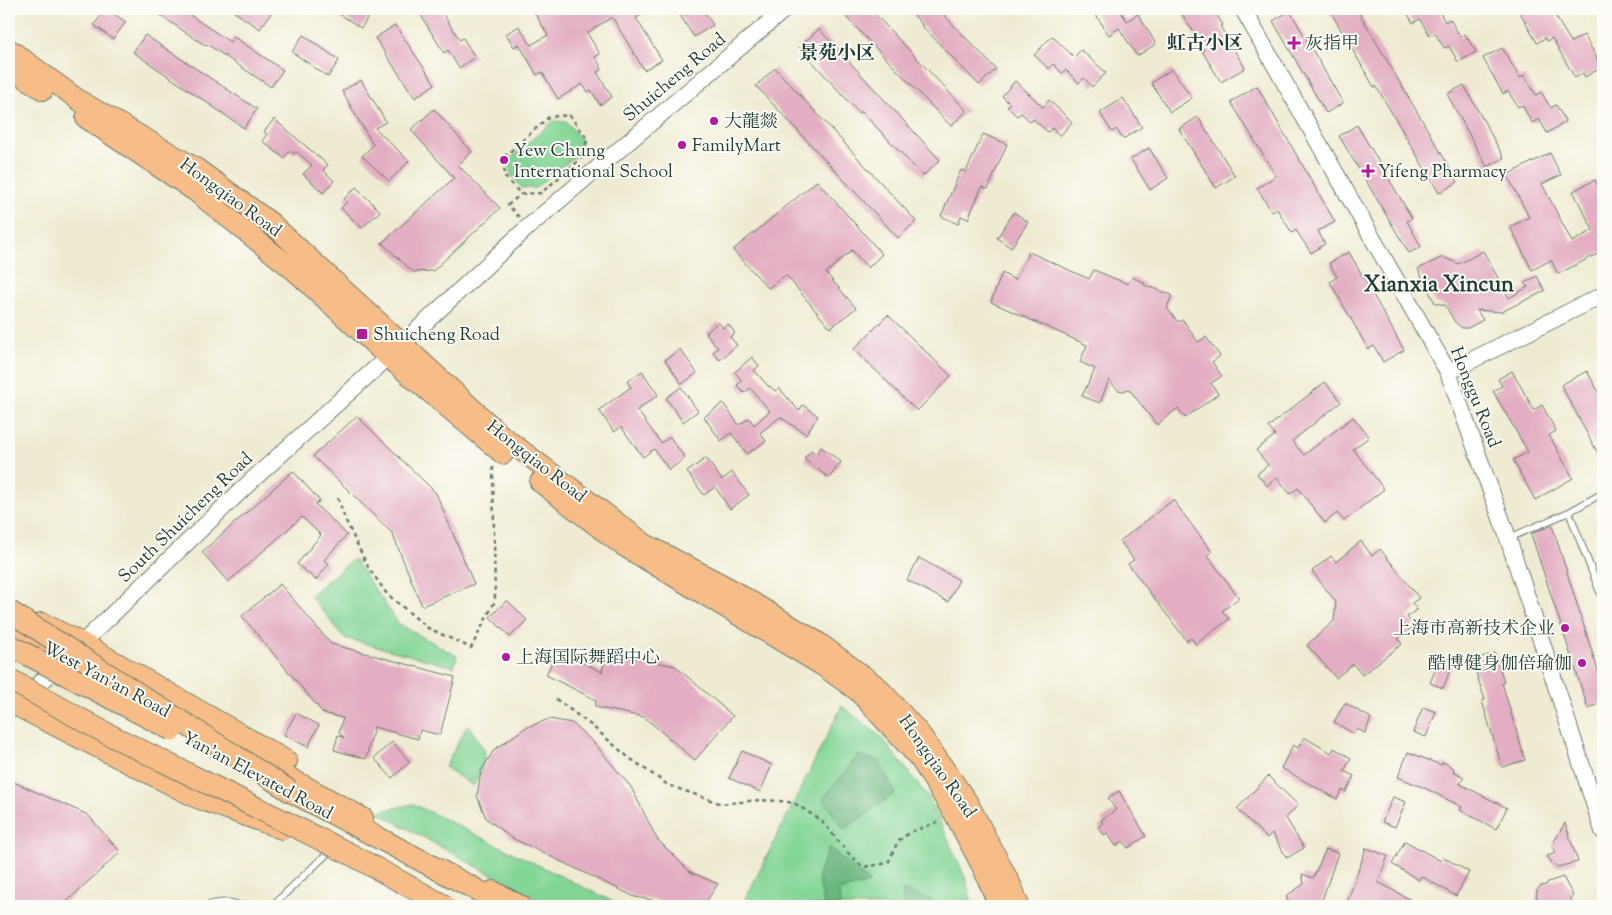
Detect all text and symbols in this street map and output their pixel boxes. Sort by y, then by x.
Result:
street label: Shuicheng Road [618,28,732,129]
district label: 虹古小区 [1167,31,1243,58]
place label: 灰指甲 [1305,32,1359,58]
marker: 灰指甲 [1287,36,1301,50]
district label: 景苑小区 [799,41,875,68]
place label: 大龍燚 [724,110,778,136]
marker: 大龍燚 [708,115,720,127]
place label: FamilyMart [692,134,781,160]
place label: Yew Chung International School [514,139,673,186]
marker: FamilyMart [676,139,688,151]
street label: Hongqiao Road [173,153,286,245]
marker: Yew Chung International School [498,154,510,166]
place label: Yifeng Pharmacy [1378,160,1507,186]
marker: Yifeng Pharmacy [1362,165,1374,177]
district label: Xianxia Xincun [1364,270,1514,302]
place label: Shuicheng Road [373,323,500,349]
marker: Shuicheng Road [355,327,369,341]
street label: Honggu Road [1442,343,1506,452]
street label: Hongqiao Road [480,415,591,510]
street label: South Shuicheng Road [113,447,260,590]
place label: 上海市高新技术企业 [1393,617,1555,643]
marker: 上海市高新技术企业 [1559,622,1571,634]
street label: West Yan'an Road [38,636,174,725]
place label: 上海国际舞蹈中心 [516,646,660,672]
marker: 上海国际舞蹈中心 [500,651,512,663]
place label: 酷博健身伽倍瑜伽 [1428,652,1572,678]
marker: 酷博健身伽倍瑜伽 [1576,657,1588,669]
street label: Hongqiao Road [891,710,982,824]
street label: Yan'an Elevated Road [177,726,337,828]

